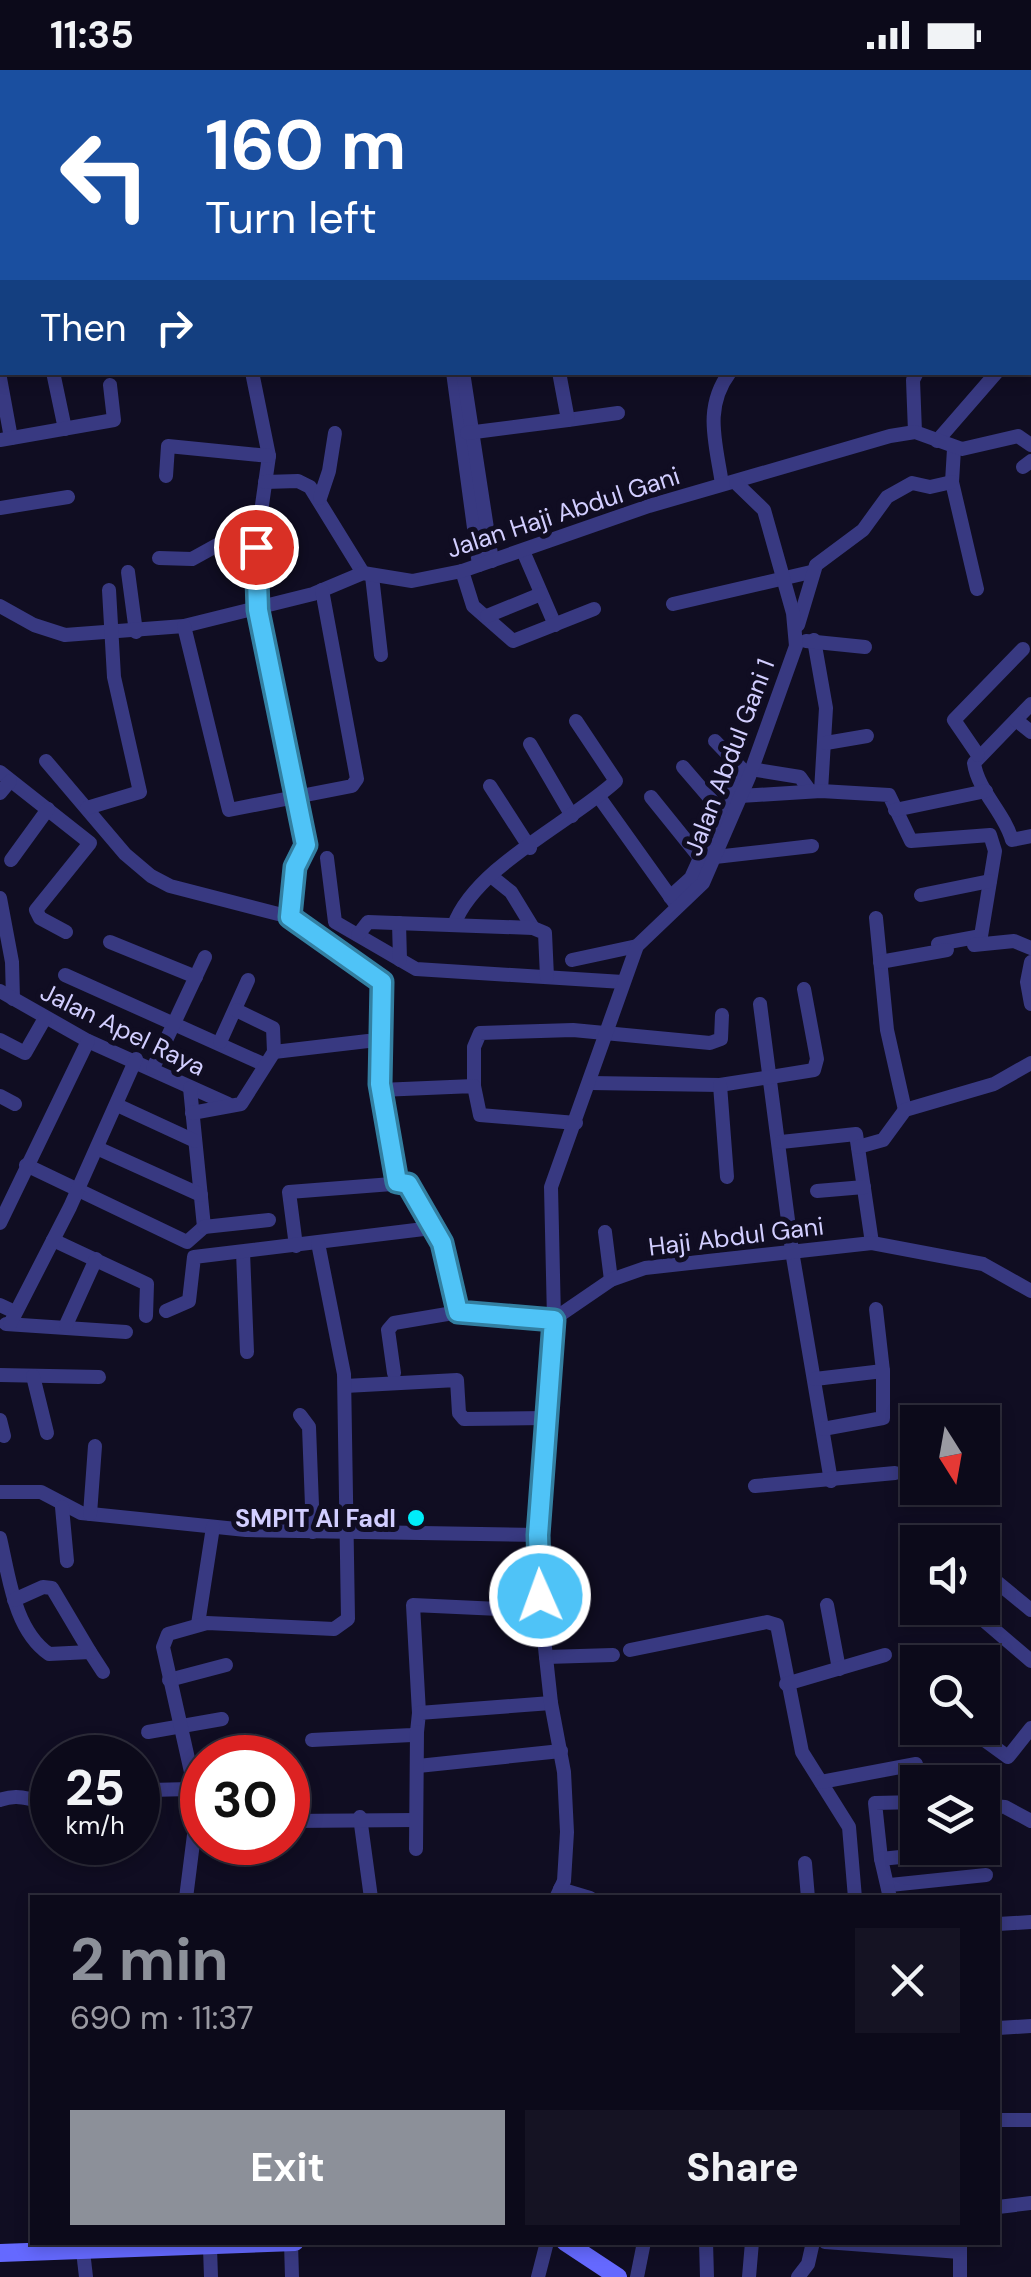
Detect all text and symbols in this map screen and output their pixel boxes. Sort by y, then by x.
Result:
text: 11:35 [50,10,134,60]
text: 160 m [205,100,406,191]
icon: left [40,110,170,240]
text: Turn left [205,188,377,247]
icon: right [147,300,202,355]
text: Then [40,303,127,353]
street label: Jalan Haji Abdul Gani [442,459,684,566]
pin [214,505,299,590]
icon: arrive [229,520,284,575]
street label: Jalan Abdul Gani 1 [677,654,782,860]
street label: Jalan Apel Raya [35,975,211,1084]
street label: Haji Abdul Gani [646,1209,826,1264]
north arrow [900,1405,1000,1505]
map controls [900,1405,1000,1865]
place label: SMPIT Al Fadl [235,1502,396,1535]
marker: SMPIT Al Fadl [405,1507,427,1529]
button: sound [900,1525,1000,1625]
position arrow [488,1544,592,1648]
button: search [900,1645,1000,1745]
speed limit sign: 30 [180,1735,310,1865]
text: 25 [65,1755,125,1821]
button: layers [900,1765,1000,1865]
text: km/h [65,1809,125,1842]
text: 2 min [70,1920,229,1999]
button: close [855,1928,960,2033]
text: 690 m · 11:37 [70,1997,254,2039]
button: Exit [70,2110,505,2225]
button: Share [525,2110,960,2225]

